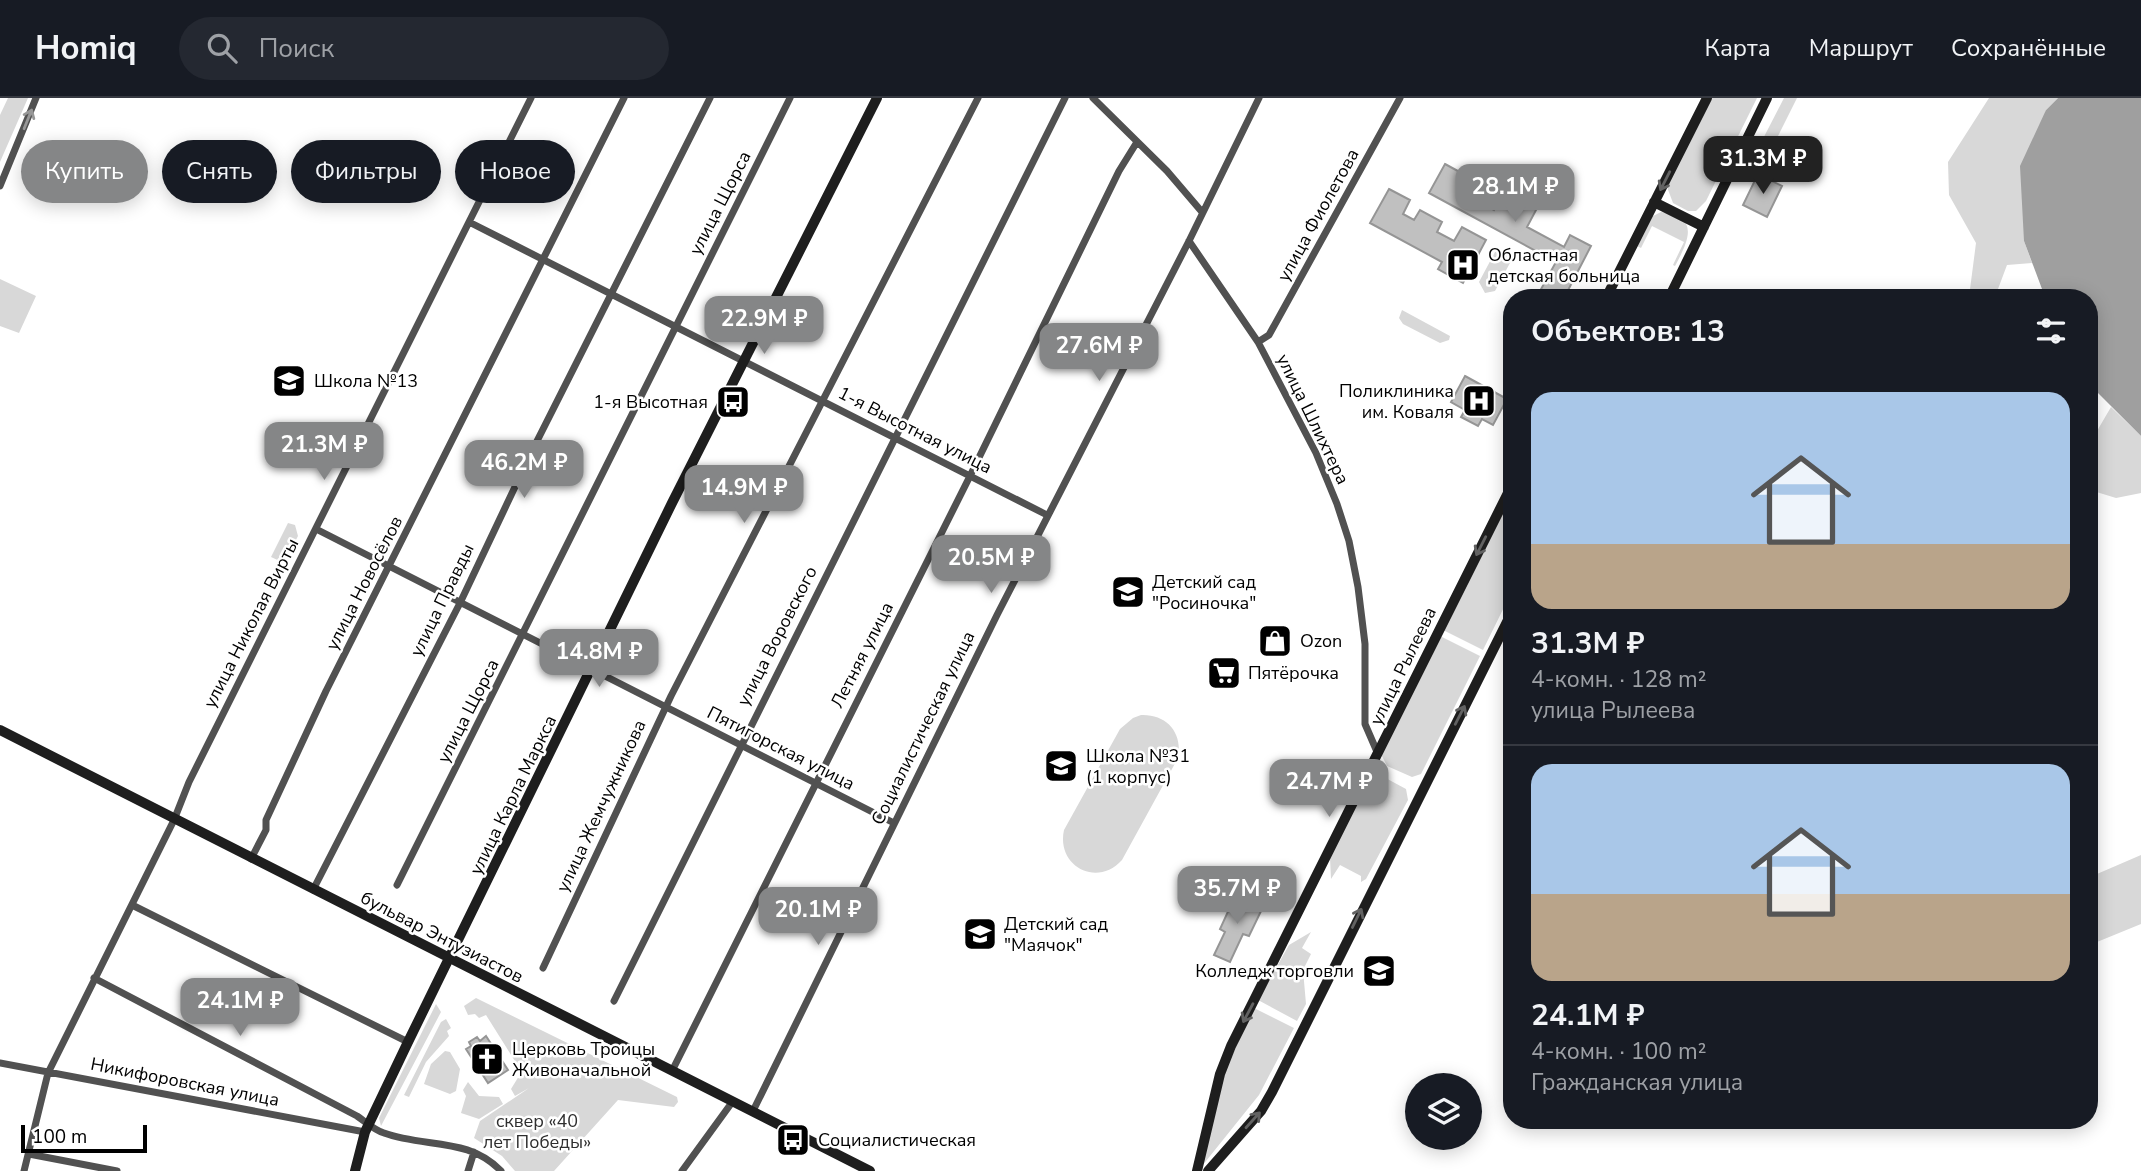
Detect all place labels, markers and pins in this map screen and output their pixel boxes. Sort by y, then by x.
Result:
pin: 31.3M ₽ [1698,136,1828,196]
pin: 28.1M ₽ [1450,164,1580,224]
place label: Областная детская больница [1488,243,1640,288]
hospital icon: Областная детская больница [1444,246,1482,284]
pin: 22.9M ₽ [699,296,829,356]
pin: 27.6M ₽ [1034,324,1164,383]
school or university icon: Школа №13 [270,362,308,400]
place label: Школа №13 [314,369,418,393]
place label: Поликлиника им. Коваля [1339,379,1454,424]
hospital icon: Поликлиника им. Коваля [1460,382,1498,420]
bus stop icon: 1-я Высотная [714,383,752,421]
place label: 1-я Высотная [593,390,708,414]
pin: 21.3M ₽ [259,422,389,482]
pin: 46.2M ₽ [459,440,589,500]
pin: 14.9M ₽ [679,466,809,525]
pin: 20.5M ₽ [926,536,1056,595]
place label: Детский сад "Росиночка" [1152,570,1257,615]
school or university icon: Детский сад "Росиночка" [1109,573,1147,611]
shop icon: Ozon [1256,622,1294,660]
place label: Ozon [1300,629,1342,653]
pin: 14.8M ₽ [534,630,664,689]
supermarket icon: Пятёрочка [1205,654,1243,692]
place label: Пятёрочка [1248,661,1339,685]
place label: Школа №31 (1 корпус) [1086,744,1190,789]
school or university icon: Школа №31 (1 корпус) [1042,747,1080,785]
pin: 24.7M ₽ [1264,760,1394,819]
pin: 35.7M ₽ [1172,866,1302,926]
pin: 20.1M ₽ [753,888,883,947]
place label: Детский сад "Маячок" [1004,912,1109,957]
school or university icon: Детский сад "Маячок" [961,915,999,953]
school or university icon: Колледж торговли [1360,952,1398,990]
place label: Колледж торговли [1195,959,1354,983]
pin: 24.1M ₽ [175,978,305,1038]
place label: Церковь Троицы Живоначальной [512,1037,655,1082]
church icon: Церковь Троицы Живоначальной [468,1040,506,1078]
bus stop icon: Социалистическая [774,1121,812,1159]
place label: Социалистическая [818,1128,976,1152]

